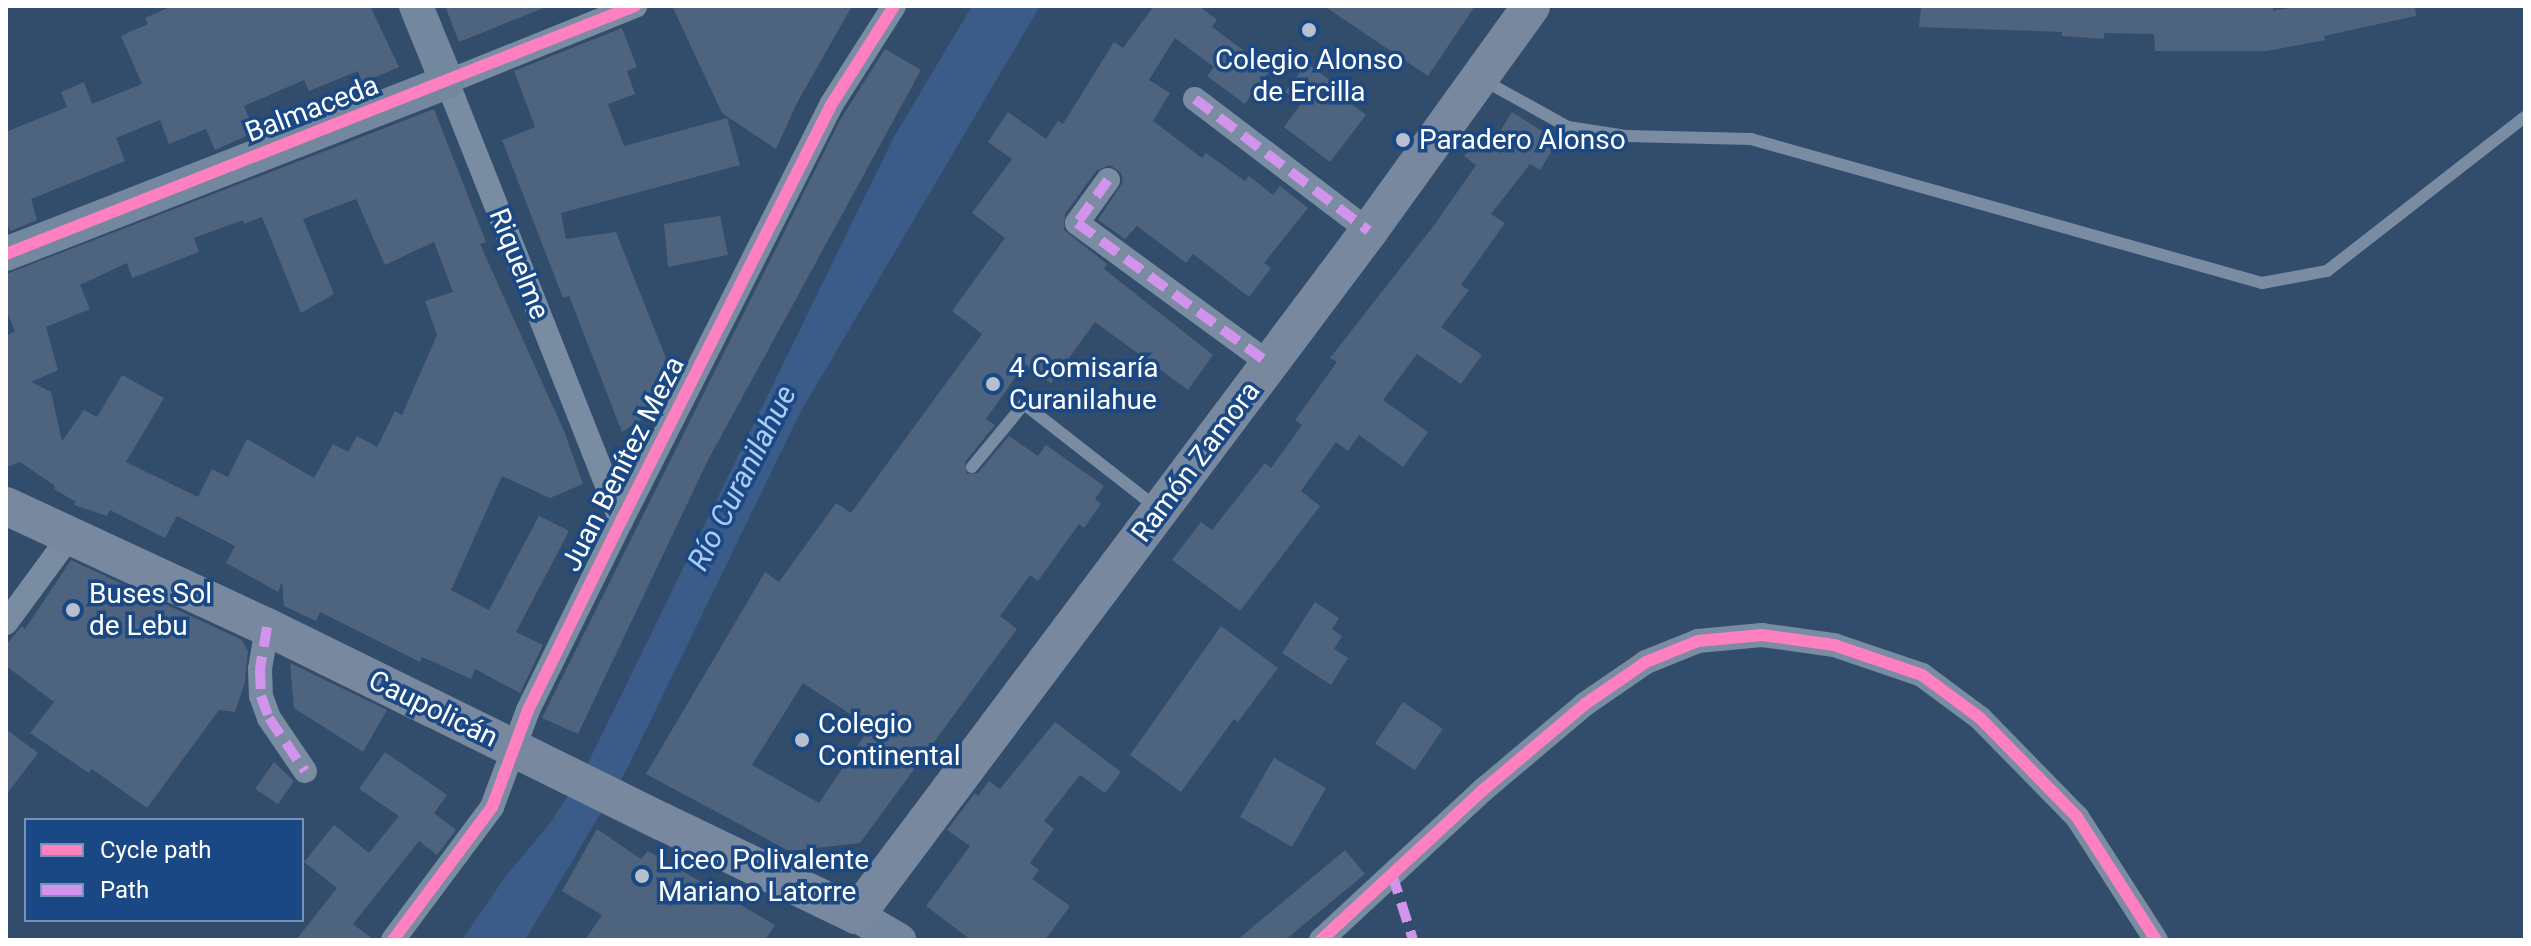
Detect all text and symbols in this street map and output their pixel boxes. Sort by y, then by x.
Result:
marker: Colegio Alonso de Ercilla [1300,21,1318,39]
place label: Colegio Alonso de Ercilla [1215,43,1403,109]
street label: Balmaceda [241,68,383,150]
place label: Paradero Alonso [1419,123,1626,157]
marker: Paradero Alonso [1394,131,1412,149]
street label: Riquelme [482,204,556,324]
street label: Juan Benítez Meza [554,351,692,577]
place label: 4 Comisaría Curanilahue [1009,351,1159,417]
marker: 4 Comisaría Curanilahue [984,375,1002,393]
street label: Ramón Zamora [1125,375,1267,549]
water label: Río Curanilahue [680,380,804,576]
place label: Buses Sol de Lebu [89,577,212,643]
marker: Buses Sol de Lebu [64,601,82,619]
street label: Caupolicán [363,663,503,755]
place label: Colegio Continental [818,707,961,773]
marker: Colegio Continental [793,731,811,749]
legend [24,818,304,922]
text: Cycle path [100,836,212,864]
place label: Liceo Polivalente Mariano Latorre [658,843,869,909]
marker: Liceo Polivalente Mariano Latorre [633,867,651,885]
text: Path [100,876,149,904]

